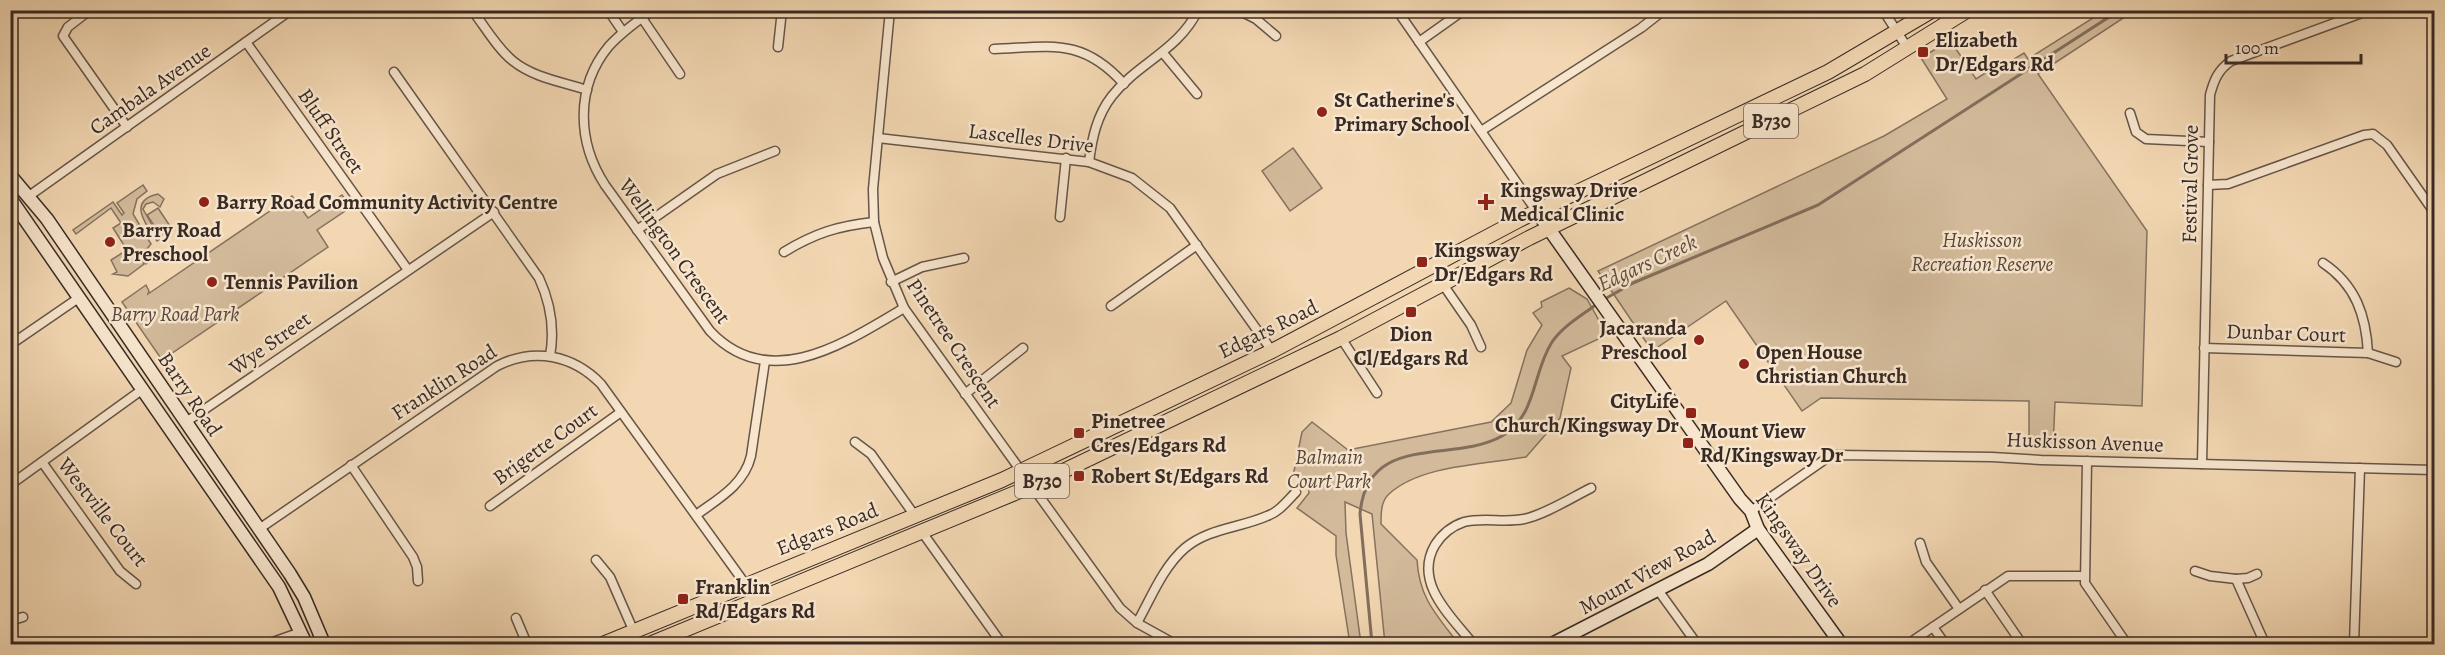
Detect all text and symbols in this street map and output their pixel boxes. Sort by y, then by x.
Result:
place label: Elizabeth Dr/Edgars Rd [1935,26,2055,78]
scale bar [2226,27,2361,65]
text: 100 m [2235,36,2279,60]
street label: Cambala Avenue [84,37,216,141]
marker: Elizabeth Dr/Edgars Rd [1916,45,1930,59]
street label: Bluff Street [291,83,371,179]
place label: St Catherine's Primary School [1334,86,1470,138]
road number: B730 [1744,104,1798,138]
marker: St Catherine's Primary School [1315,105,1329,119]
street label: Lascelles Drive [967,116,1095,160]
street label: Festival Grove [2175,124,2205,244]
street label: Wellington Crescent [612,172,737,329]
place label: Kingsway Drive Medical Clinic [1500,176,1638,228]
place label: Barry Road Community Activity Centre [216,188,558,216]
marker: Kingsway Drive Medical Clinic [1477,193,1495,211]
marker: Barry Road Community Activity Centre [197,195,211,209]
place label: Barry Road Preschool [122,216,222,268]
park label: Huskisson Recreation Reserve [1911,226,2054,278]
water label: Edgars Creek [1592,227,1702,299]
marker: Barry Road Preschool [103,235,117,249]
place label: Kingsway Dr/Edgars Rd [1434,236,1554,288]
marker: Kingsway Dr/Edgars Rd [1415,255,1429,269]
place label: Tennis Pavilion [224,268,359,296]
street label: Pinetree Crescent [900,273,1008,413]
marker: Tennis Pavilion [205,275,219,289]
street label: Edgars Road [1214,293,1323,365]
park label: Barry Road Park [111,300,239,328]
street label: Wye Street [223,305,316,382]
marker: Dion Cl/Edgars Rd [1404,305,1418,319]
place label: Jacaranda Preschool [1600,314,1688,366]
street label: Dunbar Court [2226,317,2346,349]
place label: Dion Cl/Edgars Rd [1354,320,1469,372]
marker: Jacaranda Preschool [1692,333,1706,347]
street label: Franklin Road [386,337,503,427]
place label: Open House Christian Church [1756,338,1907,390]
street label: Barry Road [152,346,229,442]
marker: Open House Christian Church [1737,357,1751,371]
place label: CityLife Church/Kingsway Dr [1495,387,1679,439]
street label: Brigette Court [487,396,603,492]
marker: CityLife Church/Kingsway Dr [1684,406,1698,420]
place label: Pinetree Cres/Edgars Rd [1091,407,1227,459]
place label: Mount View Rd/Kingsway Dr [1700,417,1844,469]
street label: Huskisson Avenue [2006,425,2164,459]
marker: Pinetree Cres/Edgars Rd [1072,426,1086,440]
marker: Mount View Rd/Kingsway Dr [1681,436,1695,450]
park label: Balmain Court Park [1287,443,1371,495]
street label: Westville Court [51,451,155,572]
place label: Robert St/Edgars Rd [1091,462,1269,490]
road number: B730 [1015,464,1069,498]
marker: Robert St/Edgars Rd [1072,469,1086,483]
street label: Kingsway Drive [1749,487,1849,613]
street label: Edgars Road [772,496,883,562]
street label: Mount View Road [1574,523,1721,621]
place label: Franklin Rd/Edgars Rd [695,573,816,625]
marker: Franklin Rd/Edgars Rd [676,592,690,606]

